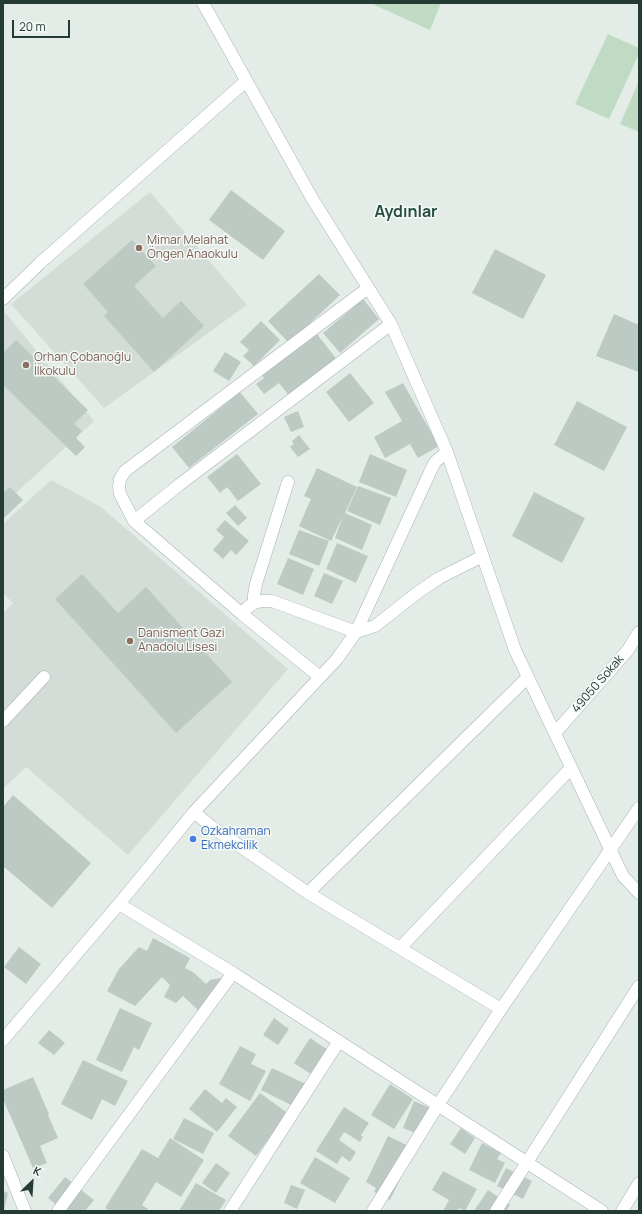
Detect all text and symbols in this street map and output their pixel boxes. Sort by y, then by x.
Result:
scale bar [14,12,72,38]
text: 20 m [19,18,46,35]
district label: Aydınlar [374,203,438,223]
place label: Mimar Melahat Öngen Anaokulu [147,234,238,262]
marker: Mimar Melahat Öngen Anaokulu [134,243,144,253]
place label: Orhan Çobanoğlu İlkokulu [34,351,131,379]
marker: Orhan Çobanoğlu İlkokulu [21,360,31,370]
place label: Danisment Gazi Anadolu Lisesi [138,627,225,655]
marker: Danisment Gazi Anadolu Lisesi [125,636,135,646]
street label: 49050 Sokak [569,652,627,716]
place label: Ozkahraman Ekmekcilik [201,825,271,853]
marker: Ozkahraman Ekmekcilik [188,834,198,844]
north arrow [12,1162,52,1202]
text: K [31,1162,44,1179]

